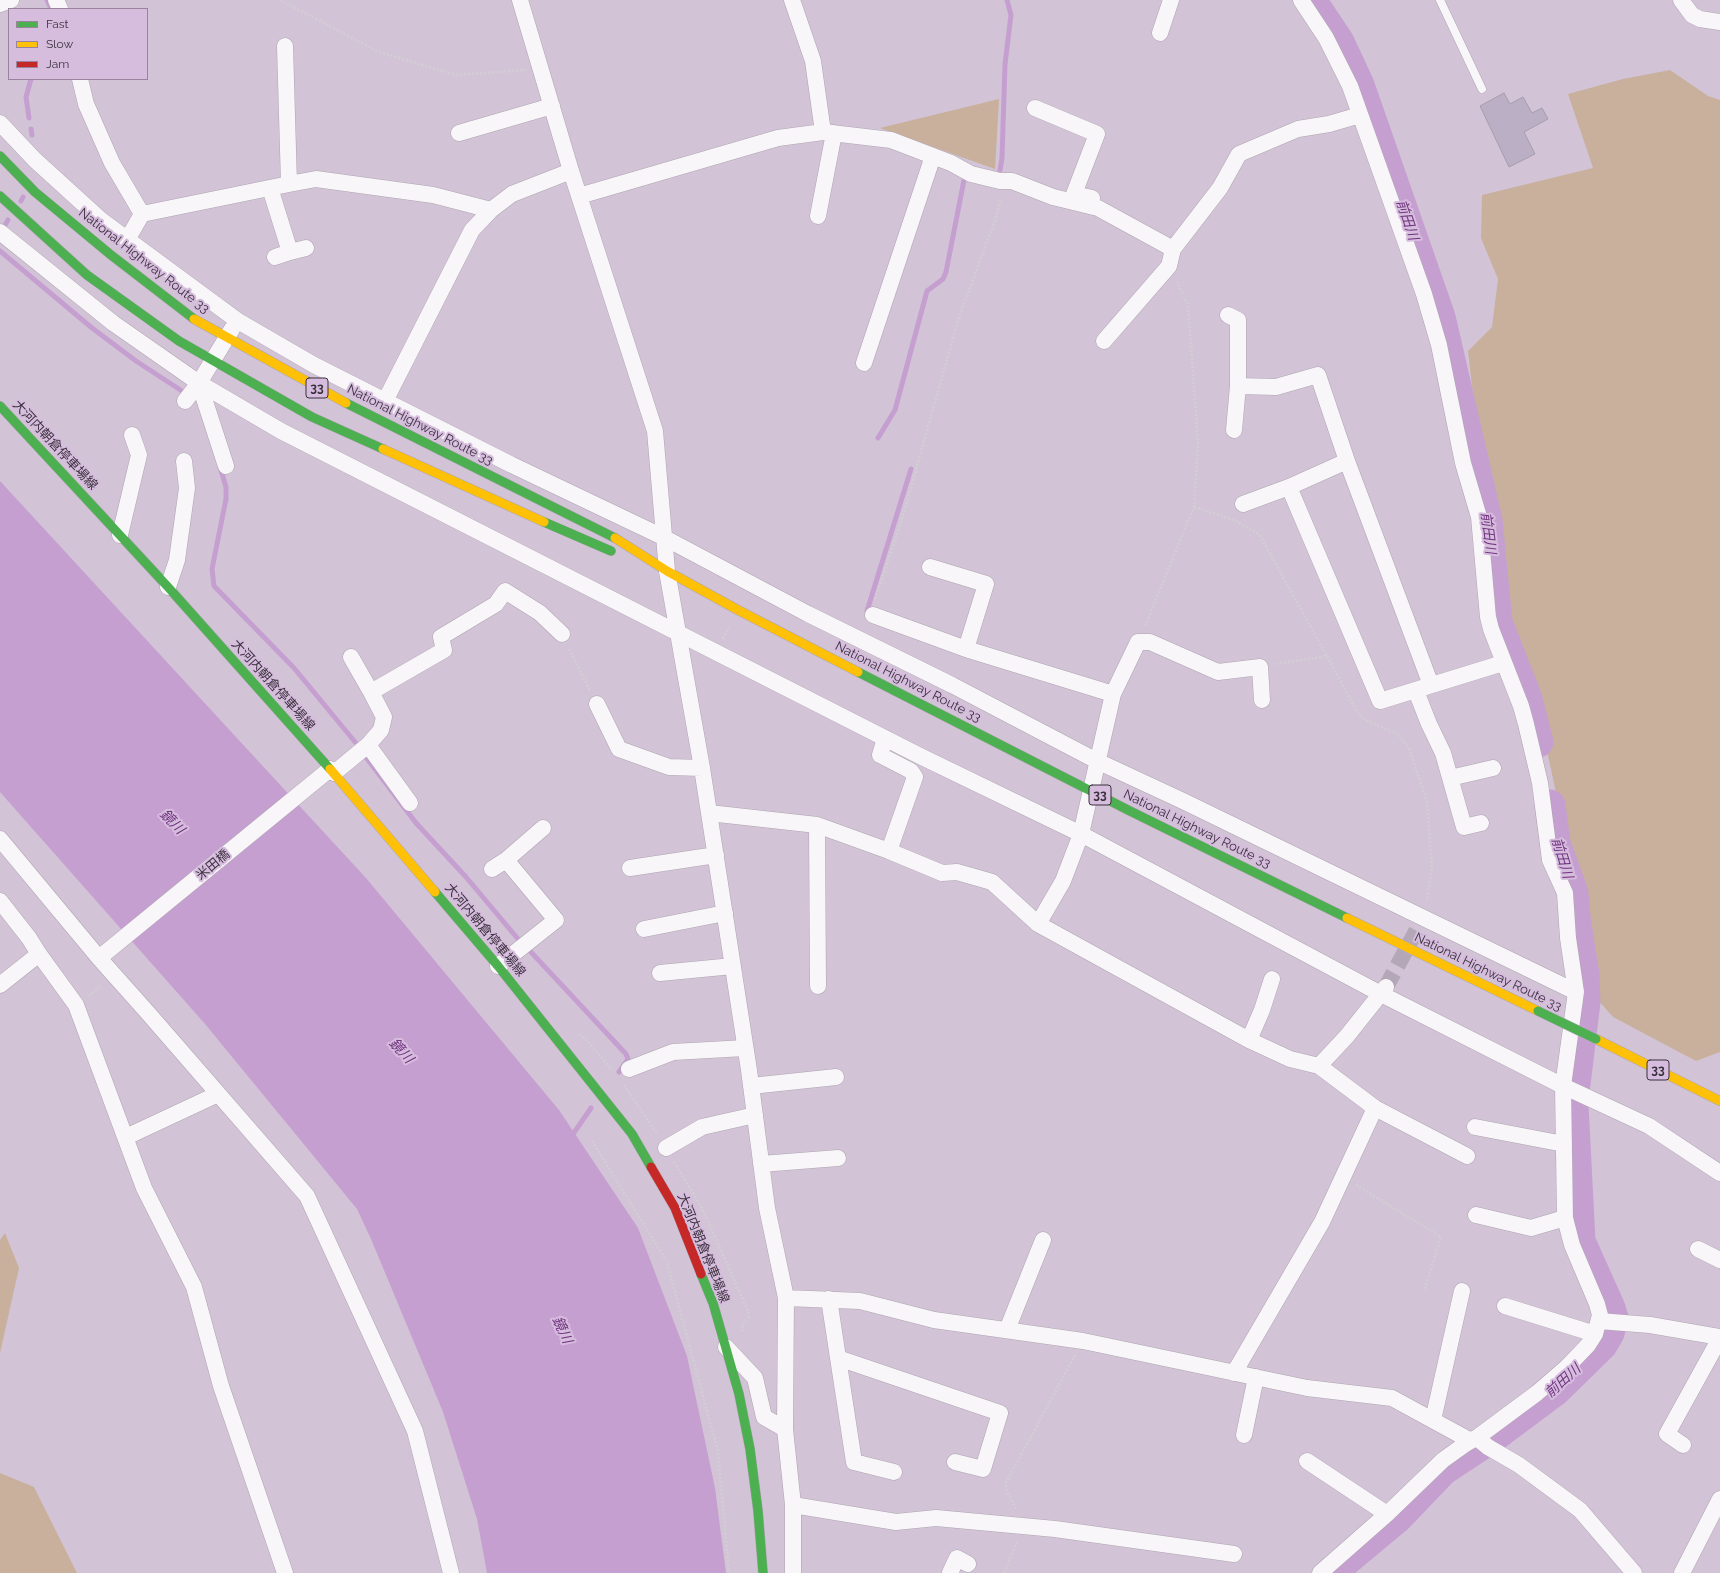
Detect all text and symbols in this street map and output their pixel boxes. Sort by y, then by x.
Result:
legend [8,8,148,80]
text: Fast [46,17,69,31]
text: Slow [46,37,73,51]
text: Jam [46,57,69,71]
water label: 前田川 [1392,197,1422,243]
street label: National Highway Route 33 [75,205,213,317]
road number: 33 [306,378,328,398]
street label: National Highway Route 33 [344,381,496,469]
street label: 大河内朝倉停車場線 [9,397,101,493]
water label: 前田川 [1477,511,1499,555]
street label: 大河内朝倉停車場線 [228,636,318,734]
street label: National Highway Route 33 [832,638,984,726]
road number: 33 [1089,785,1111,805]
street label: National Highway Route 33 [1121,787,1273,871]
water label: 鏡川 [156,806,188,838]
water label: 前田川 [1548,835,1576,881]
street label: 米田橋 [193,846,233,884]
street label: 大河内朝倉停車場線 [441,880,529,980]
street label: National Highway Route 33 [1412,930,1564,1014]
water label: 鏡川 [385,1035,417,1067]
road number: 33 [1647,1060,1669,1080]
street label: 大河内朝倉停車場線 [674,1191,732,1305]
water label: 鏡川 [548,1314,576,1346]
water label: 前田川 [1542,1361,1584,1401]

